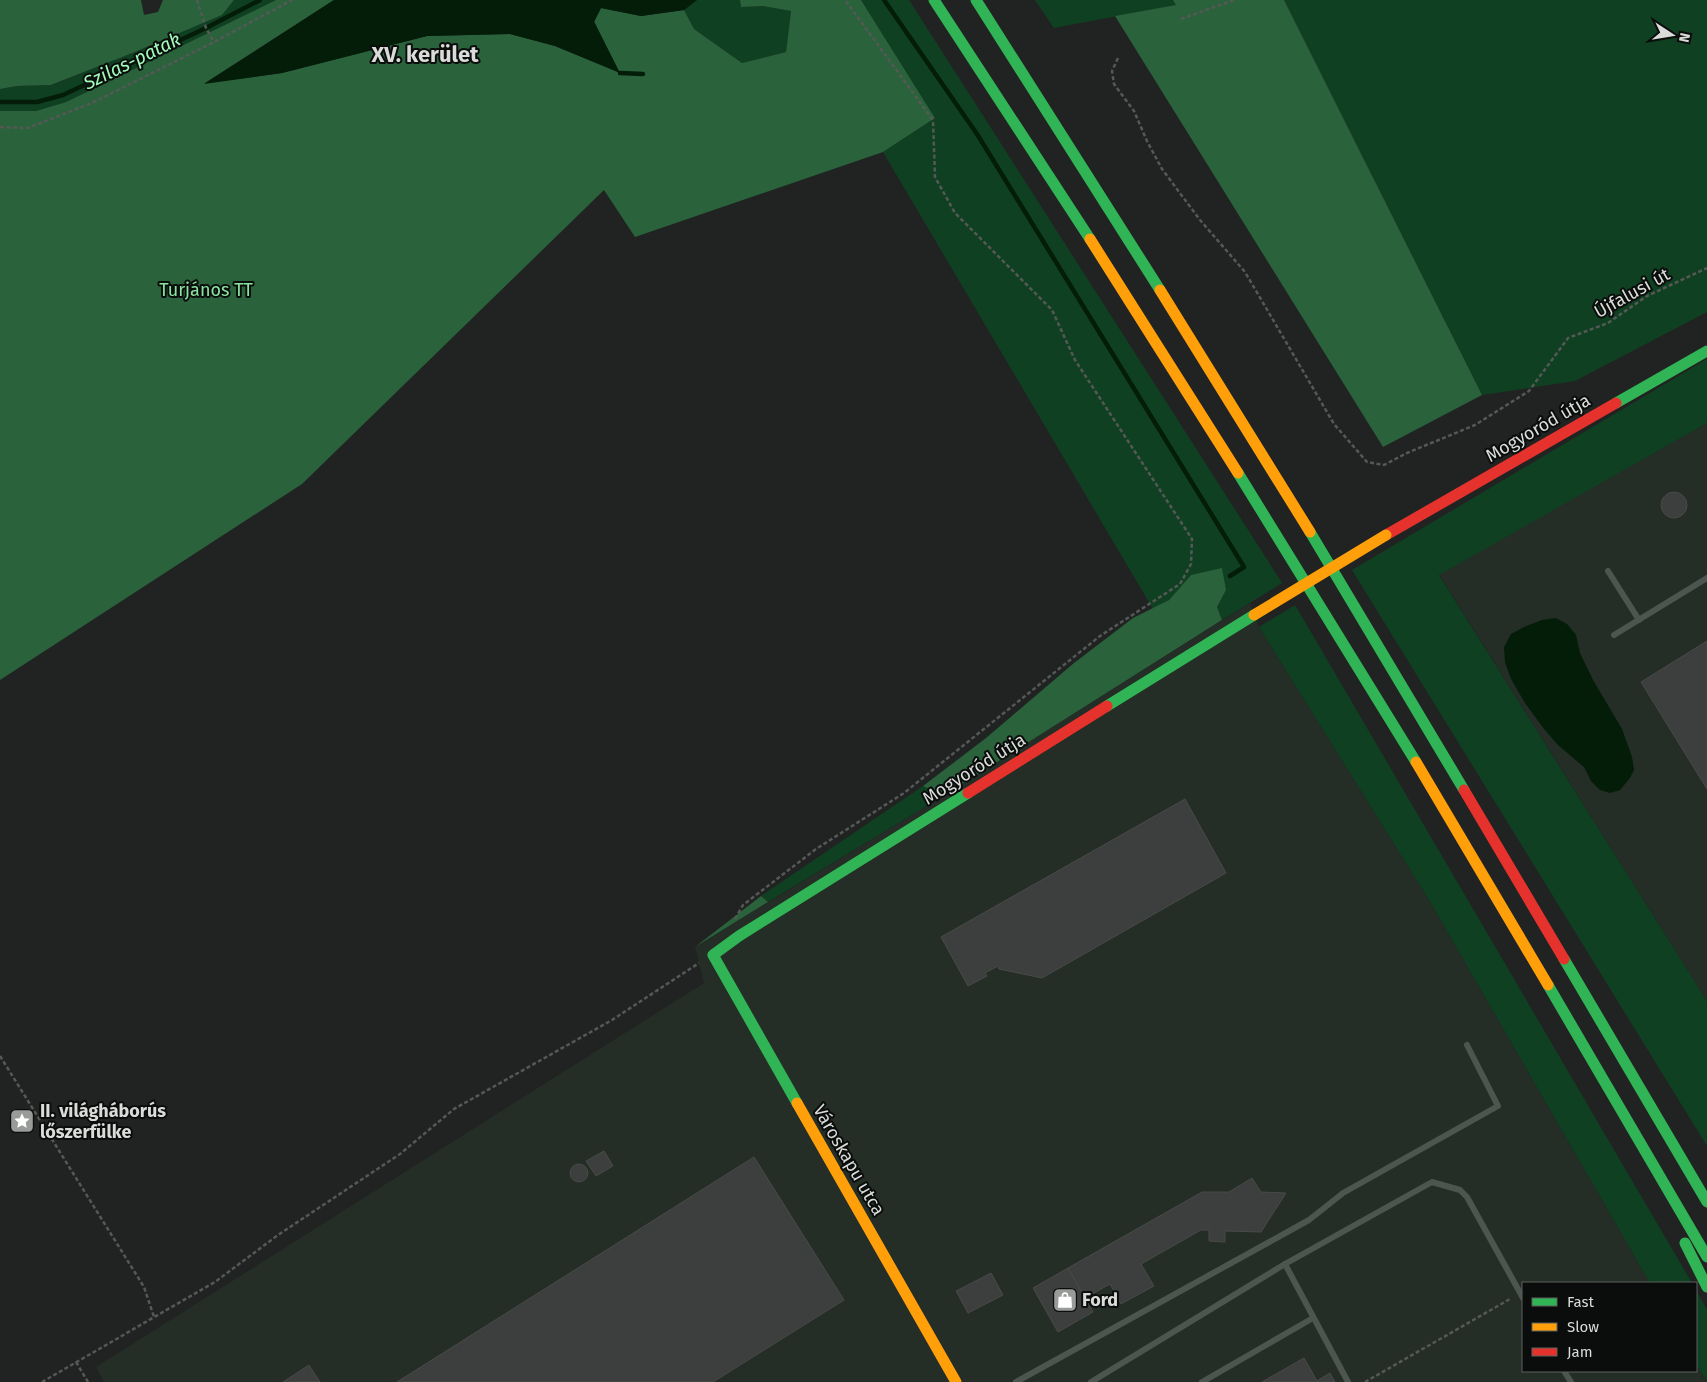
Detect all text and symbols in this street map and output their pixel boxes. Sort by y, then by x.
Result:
north arrow [1647,10,1697,60]
water label: Szilas-patak [79,28,184,95]
text: N [1675,31,1694,44]
district label: XV. kerület [370,41,479,68]
street label: Újfalusi út [1590,262,1674,323]
park label: Turjános TT [159,279,253,301]
street label: Mogyoród útja [1482,389,1594,467]
street label: Mogyoród útja [918,729,1030,809]
place label: II. világháborús lőszerfülke [40,1100,166,1143]
street label: Városkapu utca [808,1101,890,1219]
place icon: II. világháborús lőszerfülke [9,1108,35,1134]
legend [1522,1282,1697,1372]
shop icon: Ford [1052,1287,1078,1313]
place label: Ford [1082,1289,1118,1311]
text: Fast [1567,1293,1594,1311]
text: Slow [1567,1318,1599,1336]
text: Jam [1567,1343,1593,1361]

